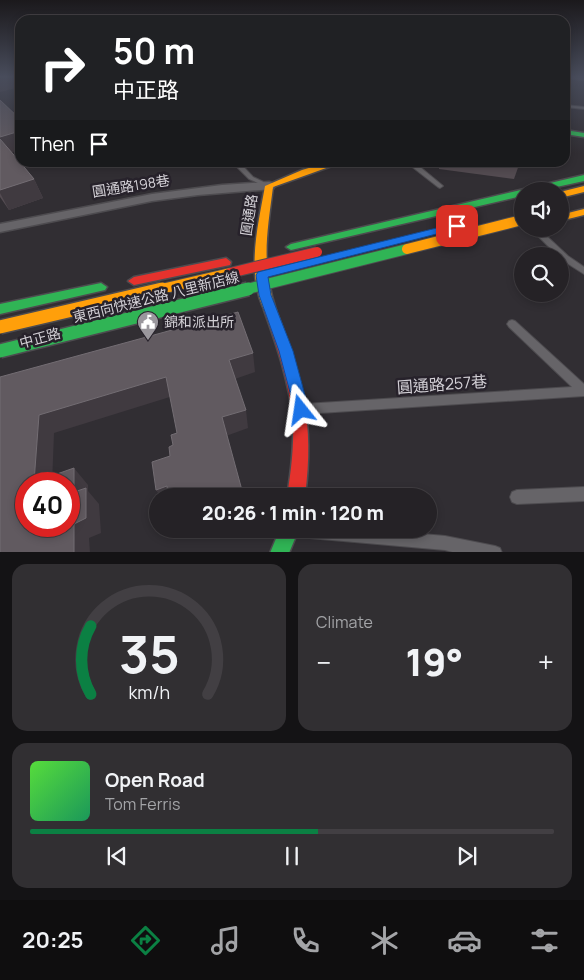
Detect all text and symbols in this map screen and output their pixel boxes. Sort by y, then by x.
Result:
text: 50 m [113,27,195,75]
icon: right [30,35,95,100]
text: 中正路 [113,75,179,105]
icon: arrive [85,130,113,158]
text: Then [30,131,75,157]
street label: 圓通路198巷 [91,170,171,201]
map controls [514,182,569,302]
button: sound [514,182,569,237]
street label: 圓通路 [236,193,261,237]
pin [436,205,478,247]
icon: arrive [443,212,471,240]
button: search [514,247,569,302]
street label: 東西向快速公路 八里新店線 [71,267,241,326]
public building icon: 錦和派出所 [136,310,160,341]
place label: 錦和派出所 [164,312,234,331]
street label: 中正路 [17,323,63,352]
street label: 圓通路257巷 [396,370,488,398]
position arrow [274,383,326,435]
speed limit sign: 40 [15,472,80,537]
text: 20:26 · 1 min · 120 m [202,500,384,526]
text: Climate [316,611,373,633]
text: 35 [119,618,179,689]
text: 19° [405,635,463,687]
text: − [316,643,331,681]
text: + [538,643,554,681]
text: km/h [128,680,170,704]
text: Open Road [105,767,205,793]
text: Tom Ferris [105,793,180,815]
icon: previous [103,842,131,870]
icon: pause [278,842,306,870]
icon: next [453,842,481,870]
icon: directions [128,923,163,958]
icon: music [208,923,243,958]
icon: phone [288,923,323,958]
icon: climate [367,923,402,958]
icon: car [447,923,482,958]
icon: filters [527,923,562,958]
text: 20:25 [22,925,83,955]

